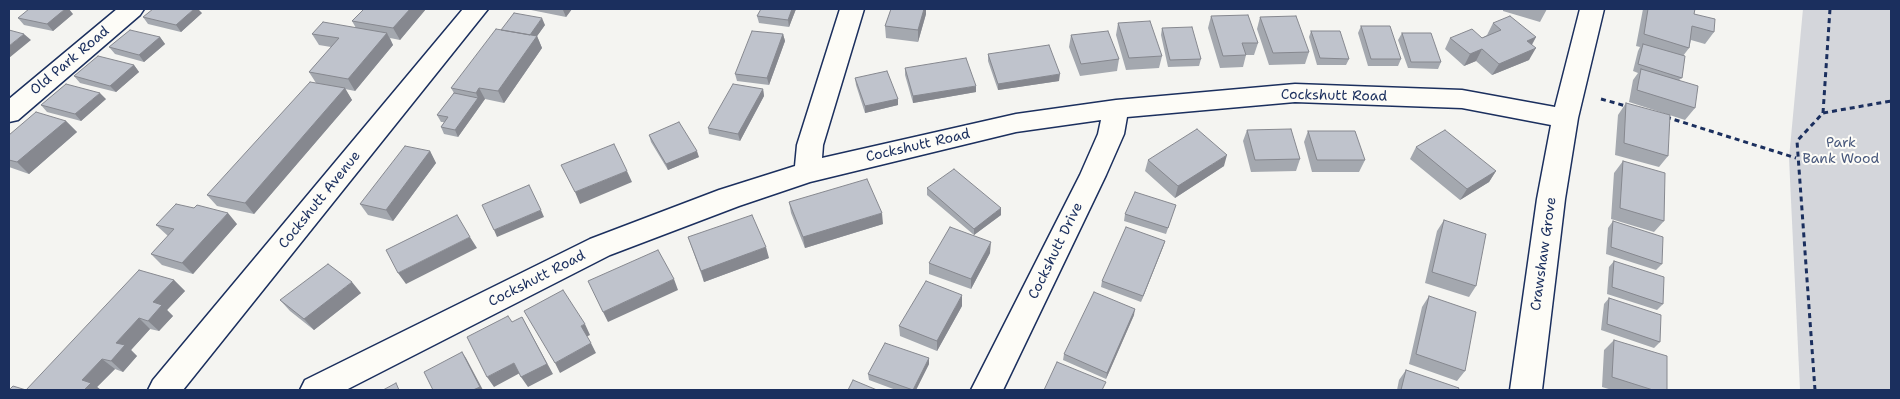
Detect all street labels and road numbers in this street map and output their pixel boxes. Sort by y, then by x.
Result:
street label: Old Park Road [27,23,113,99]
street label: Cockshutt Road [1281,87,1387,105]
street label: Cockshutt Road [864,126,972,166]
street label: Cockshutt Avenue [275,148,365,252]
street label: Crawshaw Grove [1528,196,1560,312]
street label: Cockshutt Drive [1025,200,1087,302]
street label: Cockshutt Road [486,247,588,311]

